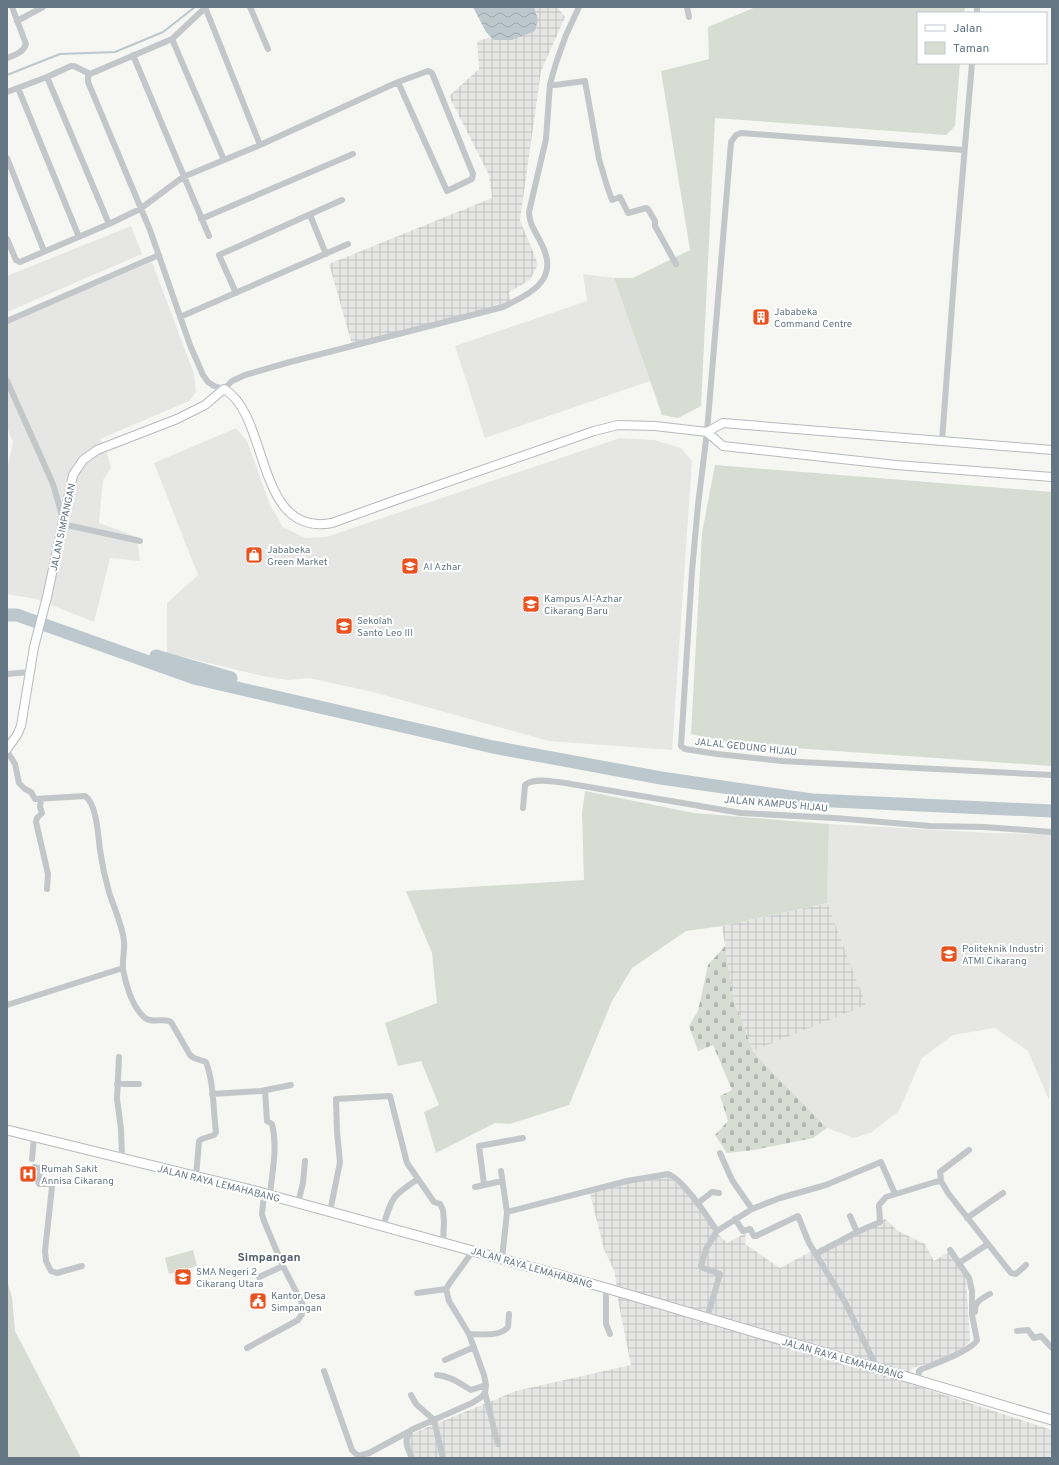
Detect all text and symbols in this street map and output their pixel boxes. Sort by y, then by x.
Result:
legend [917,12,1047,64]
text: Jalan [953,21,982,37]
text: Taman [953,41,989,57]
place label: Jababeka Command Centre [774,306,852,331]
building icon: Jababeka Command Centre [751,307,771,327]
street label: JALAN SIMPANGAN [48,482,79,572]
place label: Jababeka Green Market [267,544,328,569]
shop icon: Jababeka Green Market [244,545,264,565]
school or university icon: Al Azhar [400,556,420,576]
place label: Al Azhar [423,561,461,574]
place label: Kampus Al-Azhar Cikarang Baru [544,593,623,618]
school or university icon: Kampus Al-Azhar Cikarang Baru [521,594,541,614]
place label: Sekolah Santo Leo III [357,615,413,640]
school or university icon: Sekolah Santo Leo III [334,616,354,636]
street label: JALAL GEDUNG HIJAU [694,736,798,759]
street label: JALAN KAMPUS HIJAU [723,793,828,816]
place label: Politeknik Industri ATMI Cikarang [962,943,1044,968]
school or university icon: Politeknik Industri ATMI Cikarang [939,944,959,964]
place label: Rumah Sakit Annisa Cikarang [41,1163,114,1188]
street label: JALAN RAYA LEMAHABANG [156,1163,282,1206]
hospital icon: Rumah Sakit Annisa Cikarang [18,1164,38,1184]
street label: JALAN RAYA LEMAHABANG [469,1245,594,1292]
district label: Simpangan [237,1250,301,1266]
place label: SMA Negeri 2 Cikarang Utara [196,1266,263,1291]
school or university icon: SMA Negeri 2 Cikarang Utara [173,1267,193,1287]
place label: Kantor Desa Simpangan [271,1290,326,1315]
public building icon: Kantor Desa Simpangan [248,1291,268,1311]
street label: JALAN RAYA LEMAHABANG [780,1336,905,1383]

